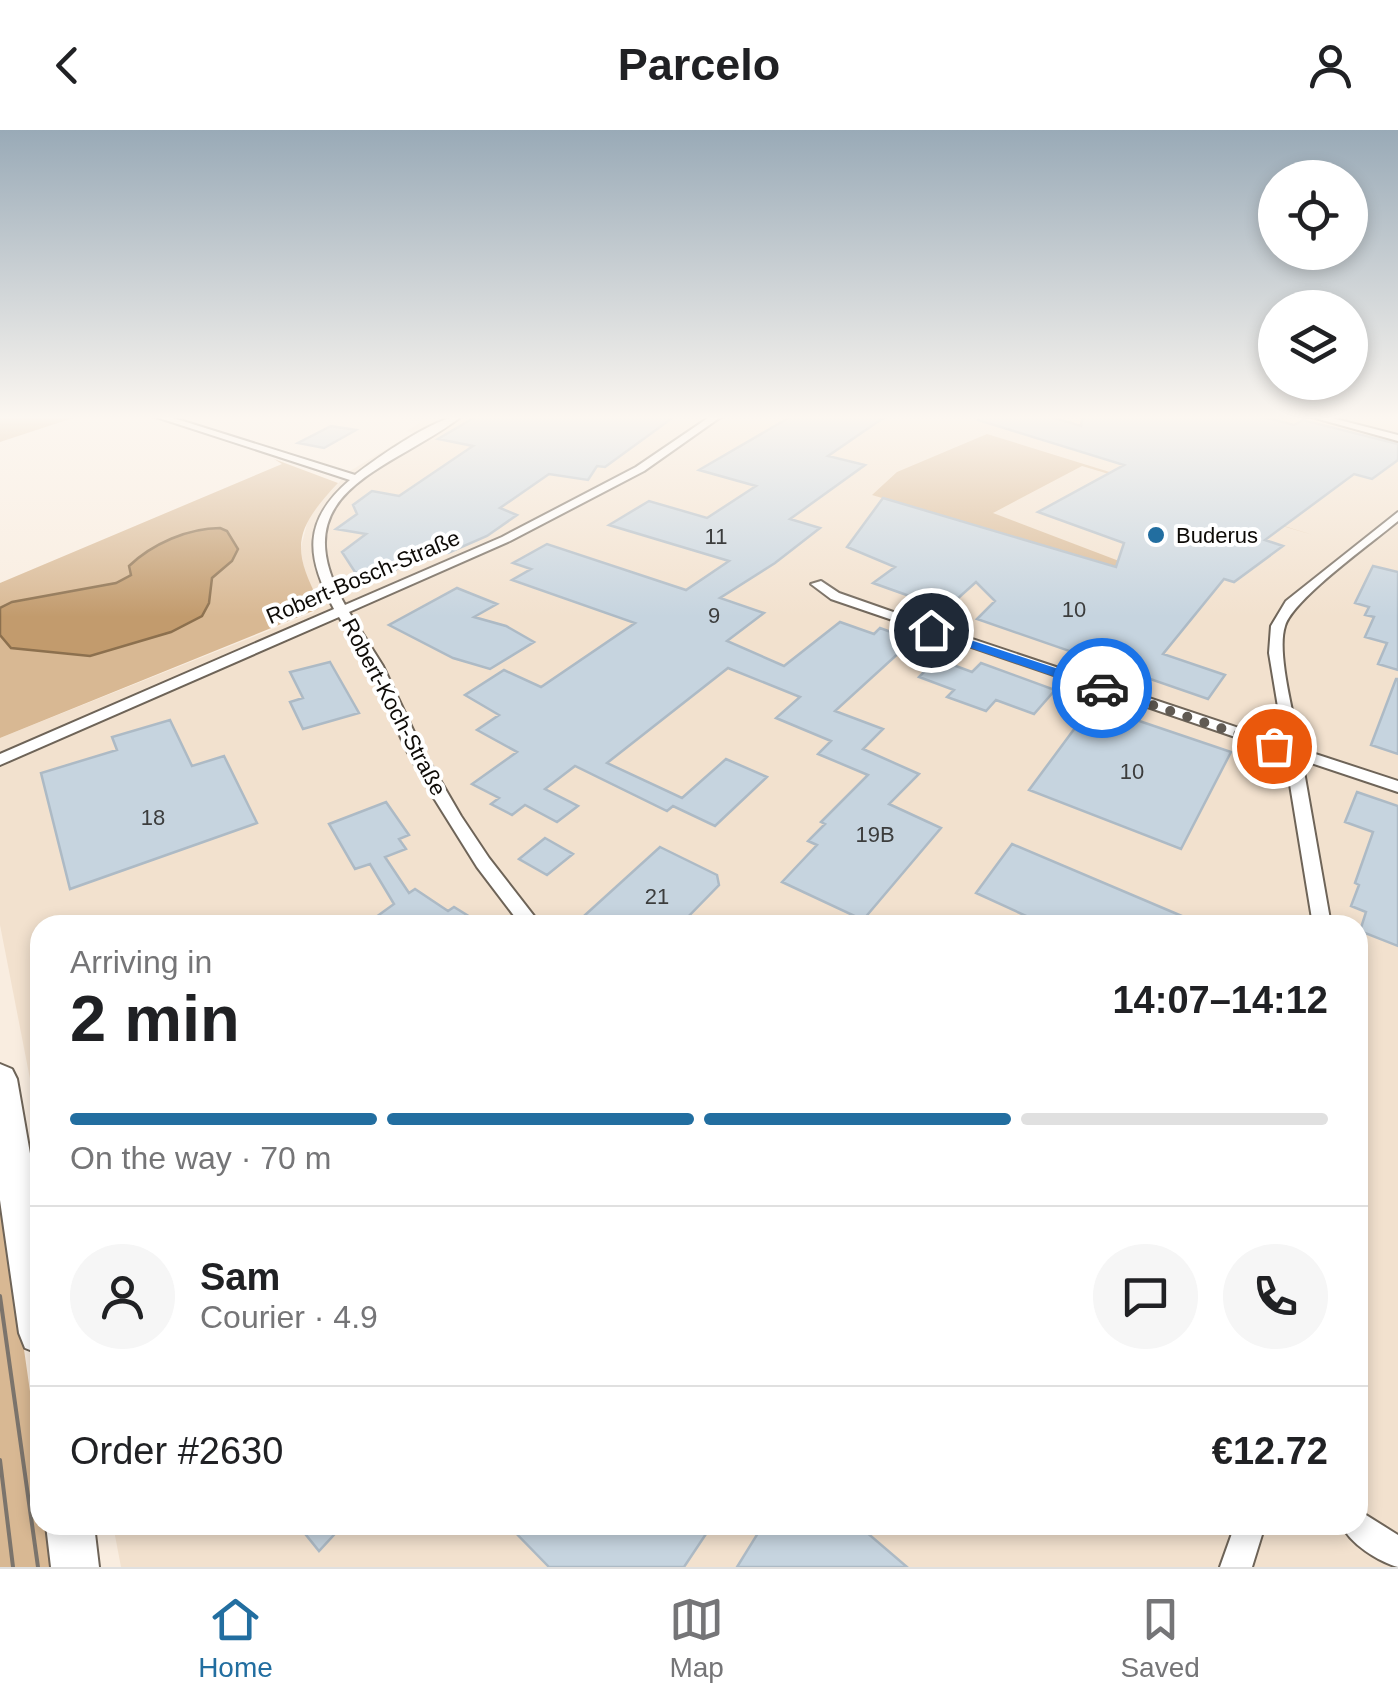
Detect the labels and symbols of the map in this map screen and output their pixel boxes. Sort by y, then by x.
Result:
place label: Buderus [1176,523,1258,548]
house number: 11 [705,524,727,549]
marker: Buderus [1145,524,1167,546]
street label: Robert-Bosch-Straße [262,525,464,629]
pin [889,588,974,673]
house number: 10 [1062,597,1086,622]
house number: 9 [708,603,720,628]
street label: Robert-Koch-Straße [337,614,451,800]
courier [1052,638,1152,738]
pin [1232,704,1317,789]
house number: 10 [1120,759,1144,784]
house number: 18 [141,805,165,830]
house number: 19B [855,822,895,847]
house number: 21 [645,884,669,909]

